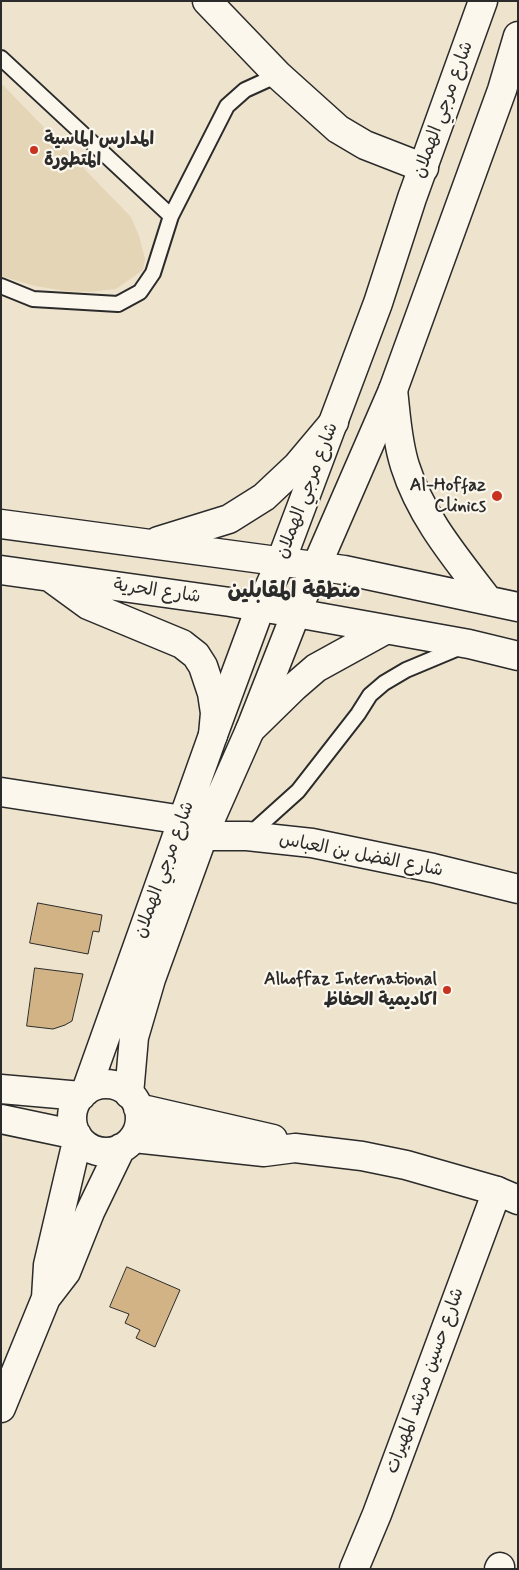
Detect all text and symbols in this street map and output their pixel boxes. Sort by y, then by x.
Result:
street label: شارع مرجي الهملان [409,39,479,181]
place label: المدارس الماسية المتطورة [44,129,154,172]
marker: المدارس الماسية المتطورة [28,144,40,156]
street label: شارع مرجي الهملان [272,420,344,562]
place label: Al-Hoffaz Clinics [410,475,486,518]
marker: Al-Hoffaz Clinics [490,489,504,503]
street label: شارع الحرية [112,575,202,609]
district label: منطقة المقابلين [227,579,361,605]
street label: شارع مرجي الهملان [130,799,200,941]
street label: شارع الفضل بن العباس [277,830,445,882]
place label: Alhoffaz International اكاديمية الحفاظ [264,969,437,1012]
marker: Alhoffaz International اكاديمية الحفاظ [441,984,453,996]
street label: شارع حسين مرشد المهيرات [382,1285,470,1477]

